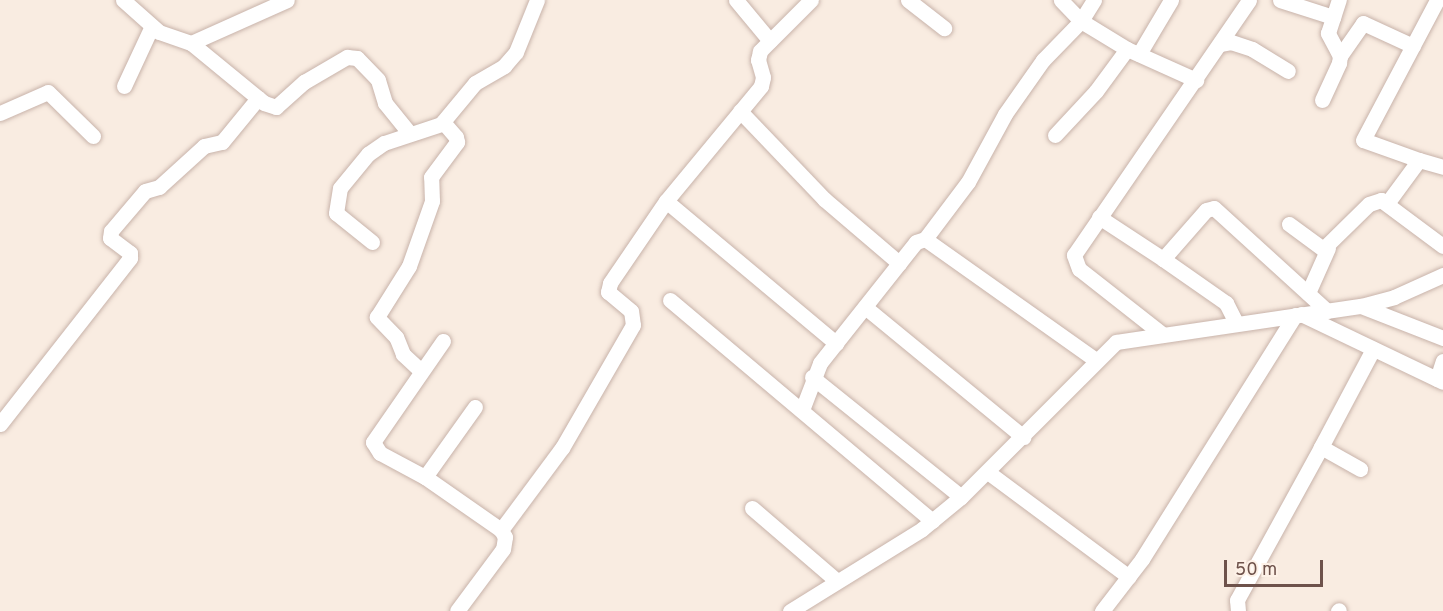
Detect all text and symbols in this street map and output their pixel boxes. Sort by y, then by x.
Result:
scale bar [1227,548,1326,586]
text: 50 m [1235,559,1277,582]

